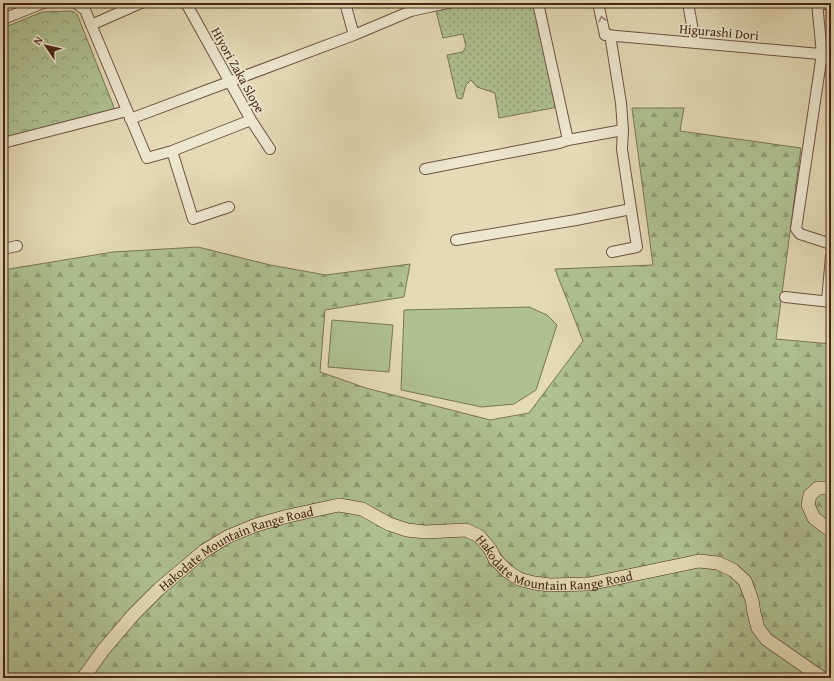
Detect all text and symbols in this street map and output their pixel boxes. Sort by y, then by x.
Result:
one-way arrow [598,16,606,22]
street label: Higurashi Dori [678,19,760,45]
street label: Hiyori Zaka Slope [207,24,269,116]
north arrow [26,26,66,66]
text: N [29,32,47,48]
street label: Hakodate Mountain Range Road [154,501,315,595]
street label: Hakodate Mountain Range Road [472,530,634,595]

